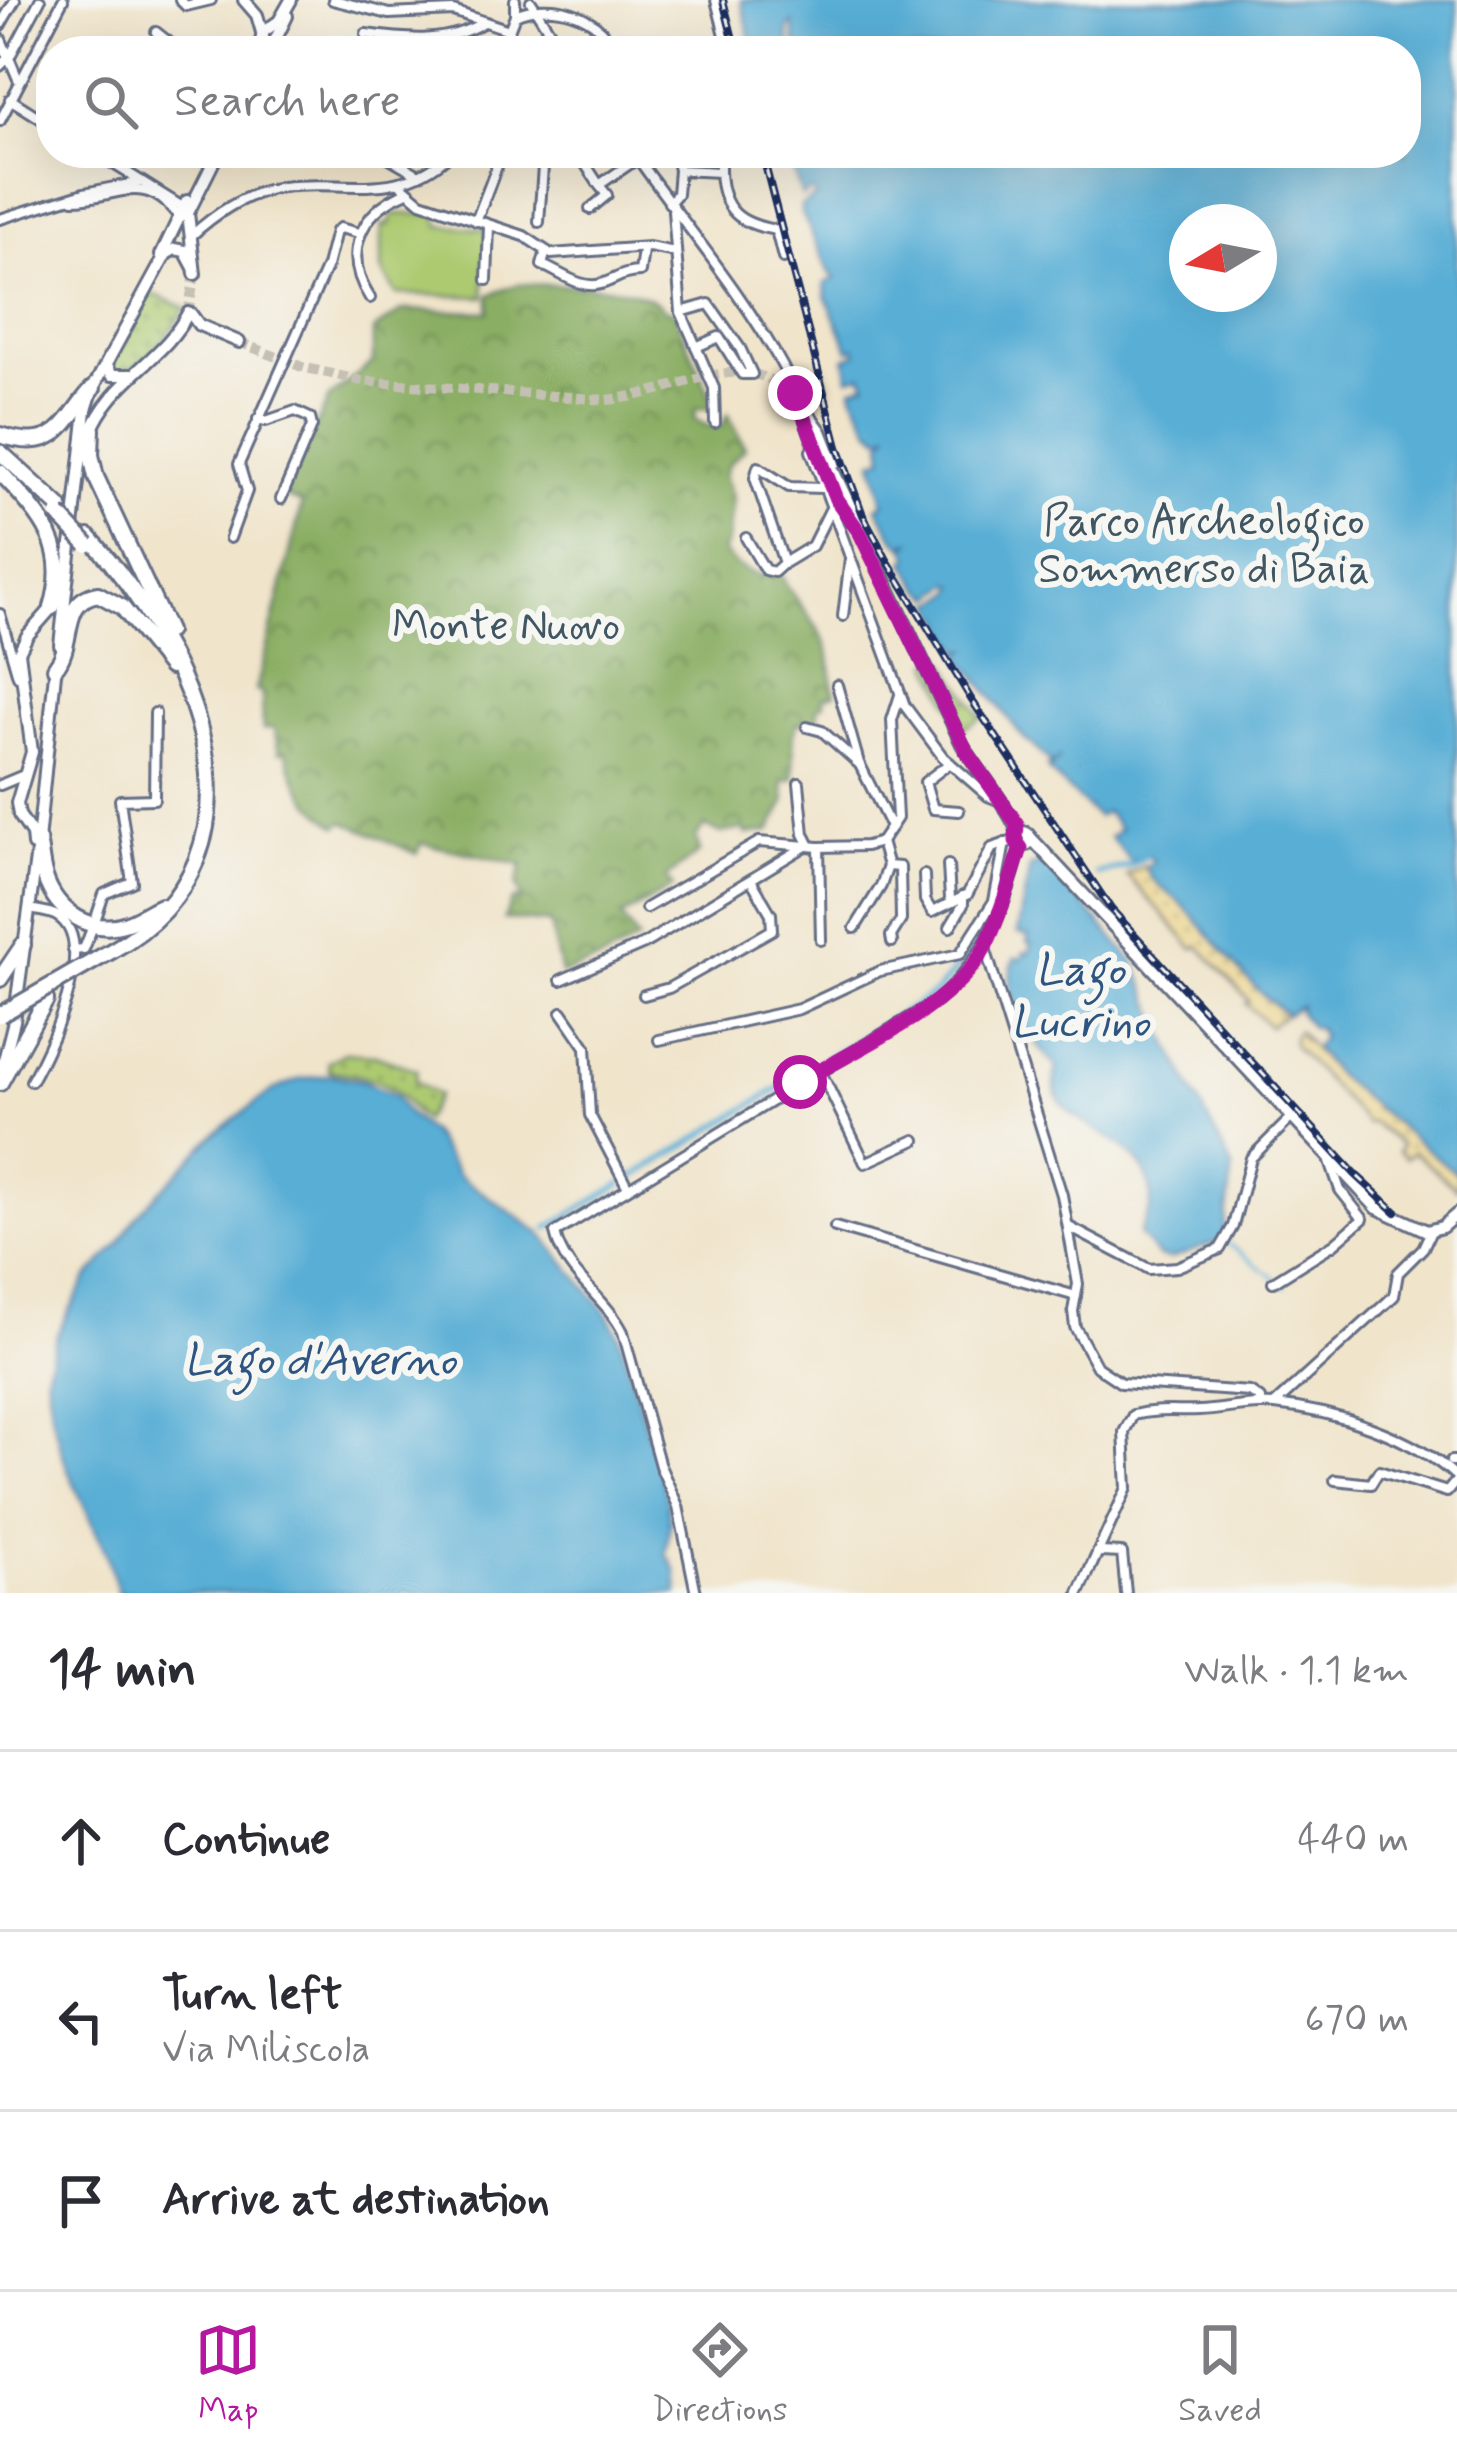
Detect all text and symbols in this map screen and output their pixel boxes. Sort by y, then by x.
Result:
search box [36,36,1421,168]
icon: search [78,69,144,135]
text: Search here [174,73,401,132]
north arrow [1169,204,1277,312]
route end [768,366,822,420]
park label: Parco Archeologico Sommerso di Baia [1038,495,1370,598]
park label: Monte Nuovo [392,600,620,655]
water label: Lago Lucrino [1011,942,1151,1053]
route start [773,1055,827,1109]
water label: Lago d'Averno [184,1332,458,1396]
text: 14 min [48,1638,196,1704]
text: Walk · 1.1 km [1184,1646,1409,1697]
icon: ahead [48,1808,114,1874]
text: Continue [162,1811,330,1870]
text: 440 m [1298,1815,1409,1866]
text: Turn left [162,1966,342,2025]
icon: left [48,1988,114,2054]
text: 670 m [1304,1995,1409,2046]
text: Via Miliscola [162,2025,370,2076]
icon: arrive [48,2168,114,2234]
text: Arrive at destination [162,2171,550,2230]
tab: Map [195,2317,261,2433]
tab: Directions [652,2317,788,2433]
tab: Saved [1178,2317,1262,2433]

